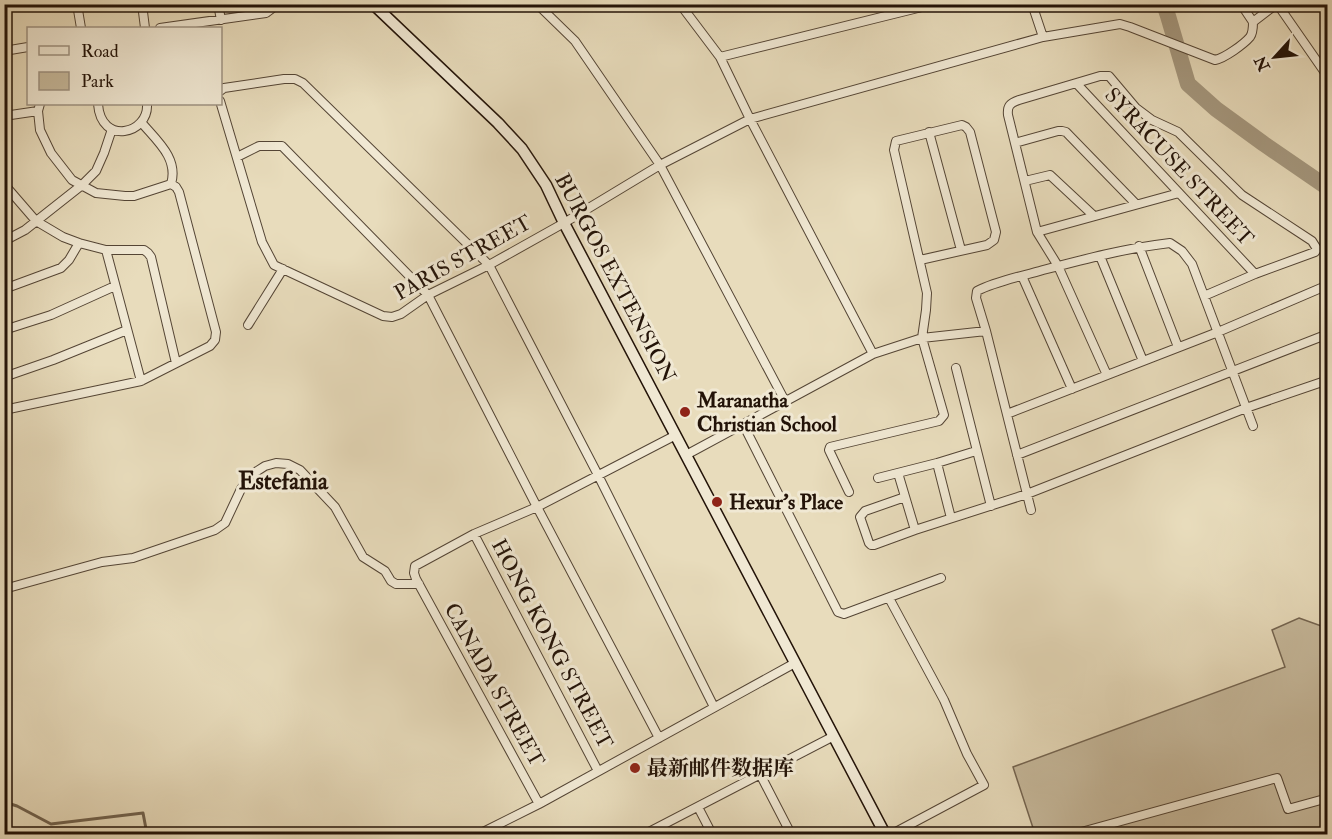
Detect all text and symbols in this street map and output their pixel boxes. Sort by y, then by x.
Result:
legend [27,27,222,105]
north arrow [1245,27,1305,87]
text: Road [81,40,119,63]
text: N [1250,52,1275,75]
text: Park [81,70,114,93]
street label: SYRACUSE STREET [1099,82,1260,252]
street label: BURGOS EXTENSION [548,169,682,387]
street label: PARIS STREET [390,209,537,307]
place label: Maranatha Christian School [696,387,838,438]
marker: Maranatha Christian School [678,405,692,419]
district label: Estefania [238,466,329,497]
place label: Hexur's Place [729,489,843,516]
marker: Hexur's Place [710,495,724,509]
street label: HONG KONG STREET [485,534,619,754]
street label: CANADA STREET [438,598,550,772]
place label: 最新邮件数据库 [647,755,794,782]
marker: 最新邮件数据库 [628,761,642,775]

